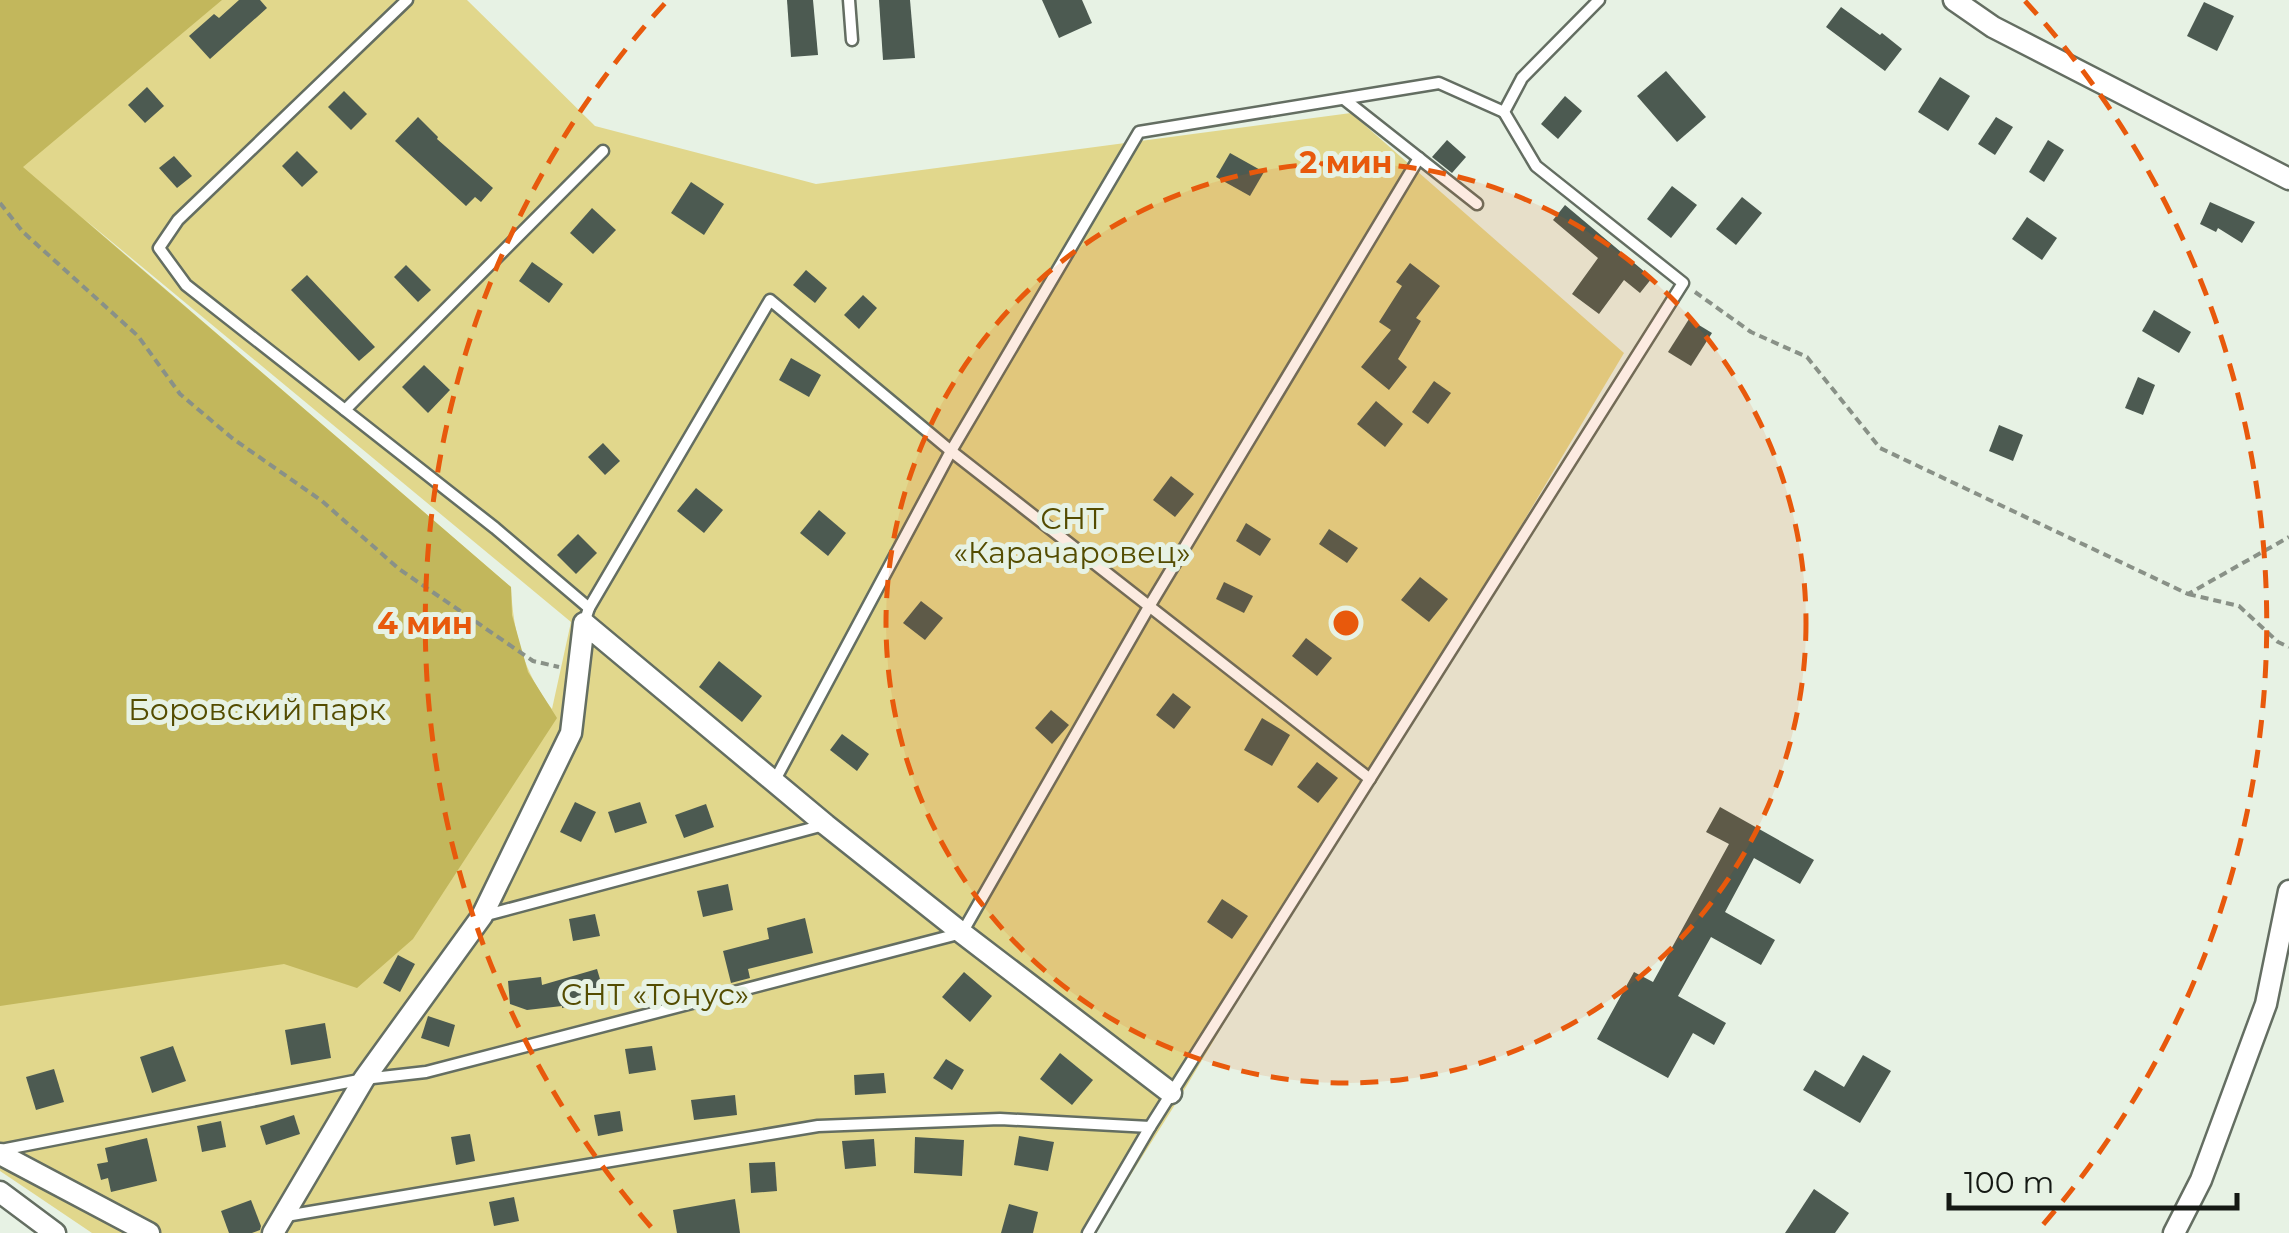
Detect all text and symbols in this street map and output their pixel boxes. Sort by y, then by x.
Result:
text: 2 мин [1300,144,1392,181]
park label: СНТ «Карачаровец» [953,500,1191,571]
text: 4 мин [377,605,473,642]
centre of rings [1328,605,1364,641]
park label: Боровский парк [128,691,387,728]
park label: СНТ «Тонус» [561,976,749,1013]
scale bar [1949,1148,2236,1210]
text: 100 m [1964,1164,2054,1201]

